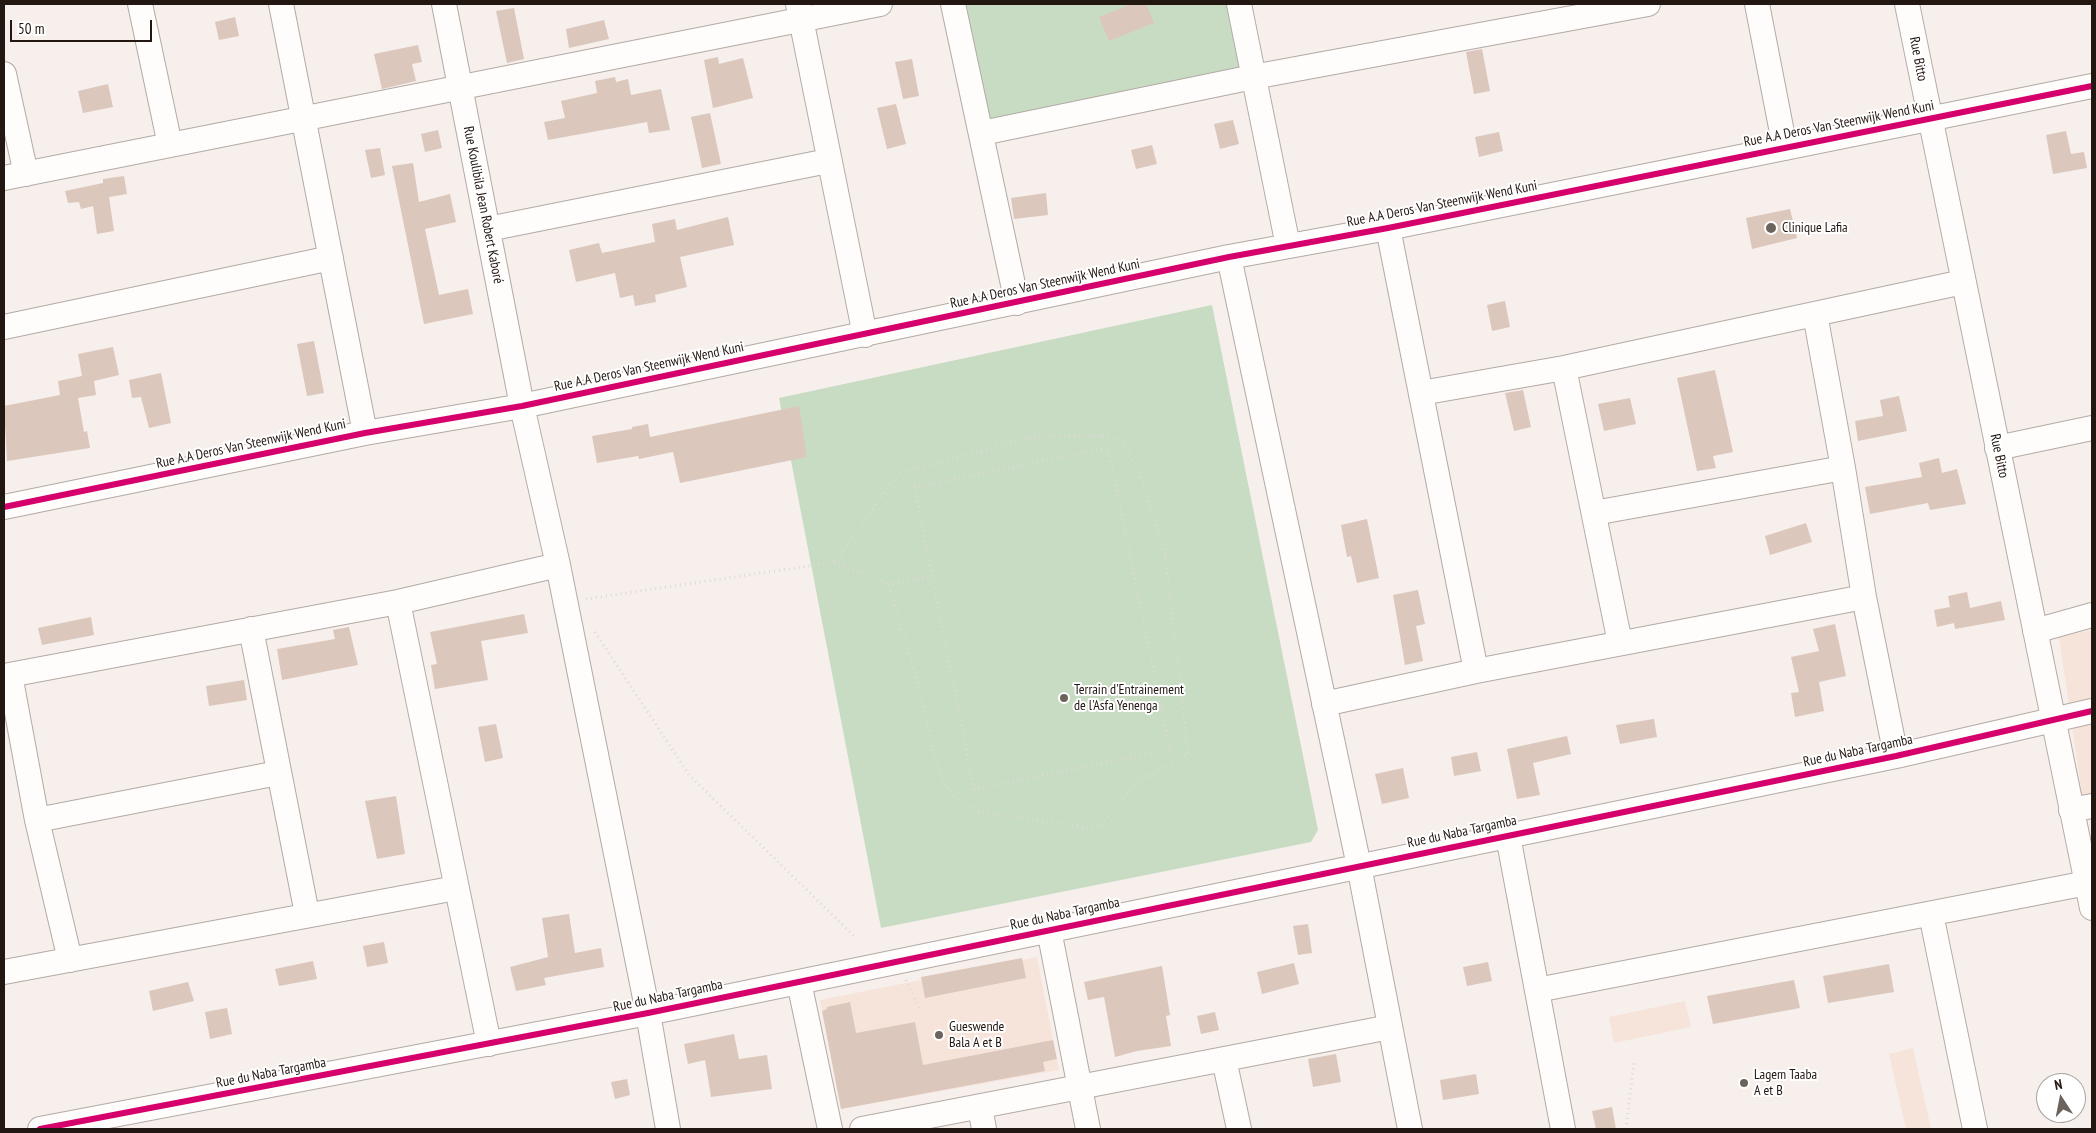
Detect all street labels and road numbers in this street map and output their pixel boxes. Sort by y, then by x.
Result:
street label: Rue Bitto [1905,35,1931,83]
street label: Rue A.A Deros Van Steenwijk Wend Kuni [1742,97,1936,151]
street label: Rue Koulibila Jean Robert Kaboré [459,125,507,285]
street label: Rue A.A Deros Van Steenwijk Wend Kuni [1345,177,1539,231]
street label: Rue A.A Deros Van Steenwijk Wend Kuni [949,256,1141,312]
street label: Rue A.A Deros Van Steenwijk Wend Kuni [553,339,745,395]
street label: Rue A.A Deros Van Steenwijk Wend Kuni [155,416,347,472]
street label: Rue Bitto [1986,432,2012,480]
street label: Rue du Naba Targamba [1802,731,1914,771]
street label: Rue du Naba Targamba [1406,812,1518,852]
street label: Rue du Naba Targamba [1009,894,1121,934]
street label: Rue du Naba Targamba [612,976,724,1016]
street label: Rue du Naba Targamba [215,1054,327,1092]

